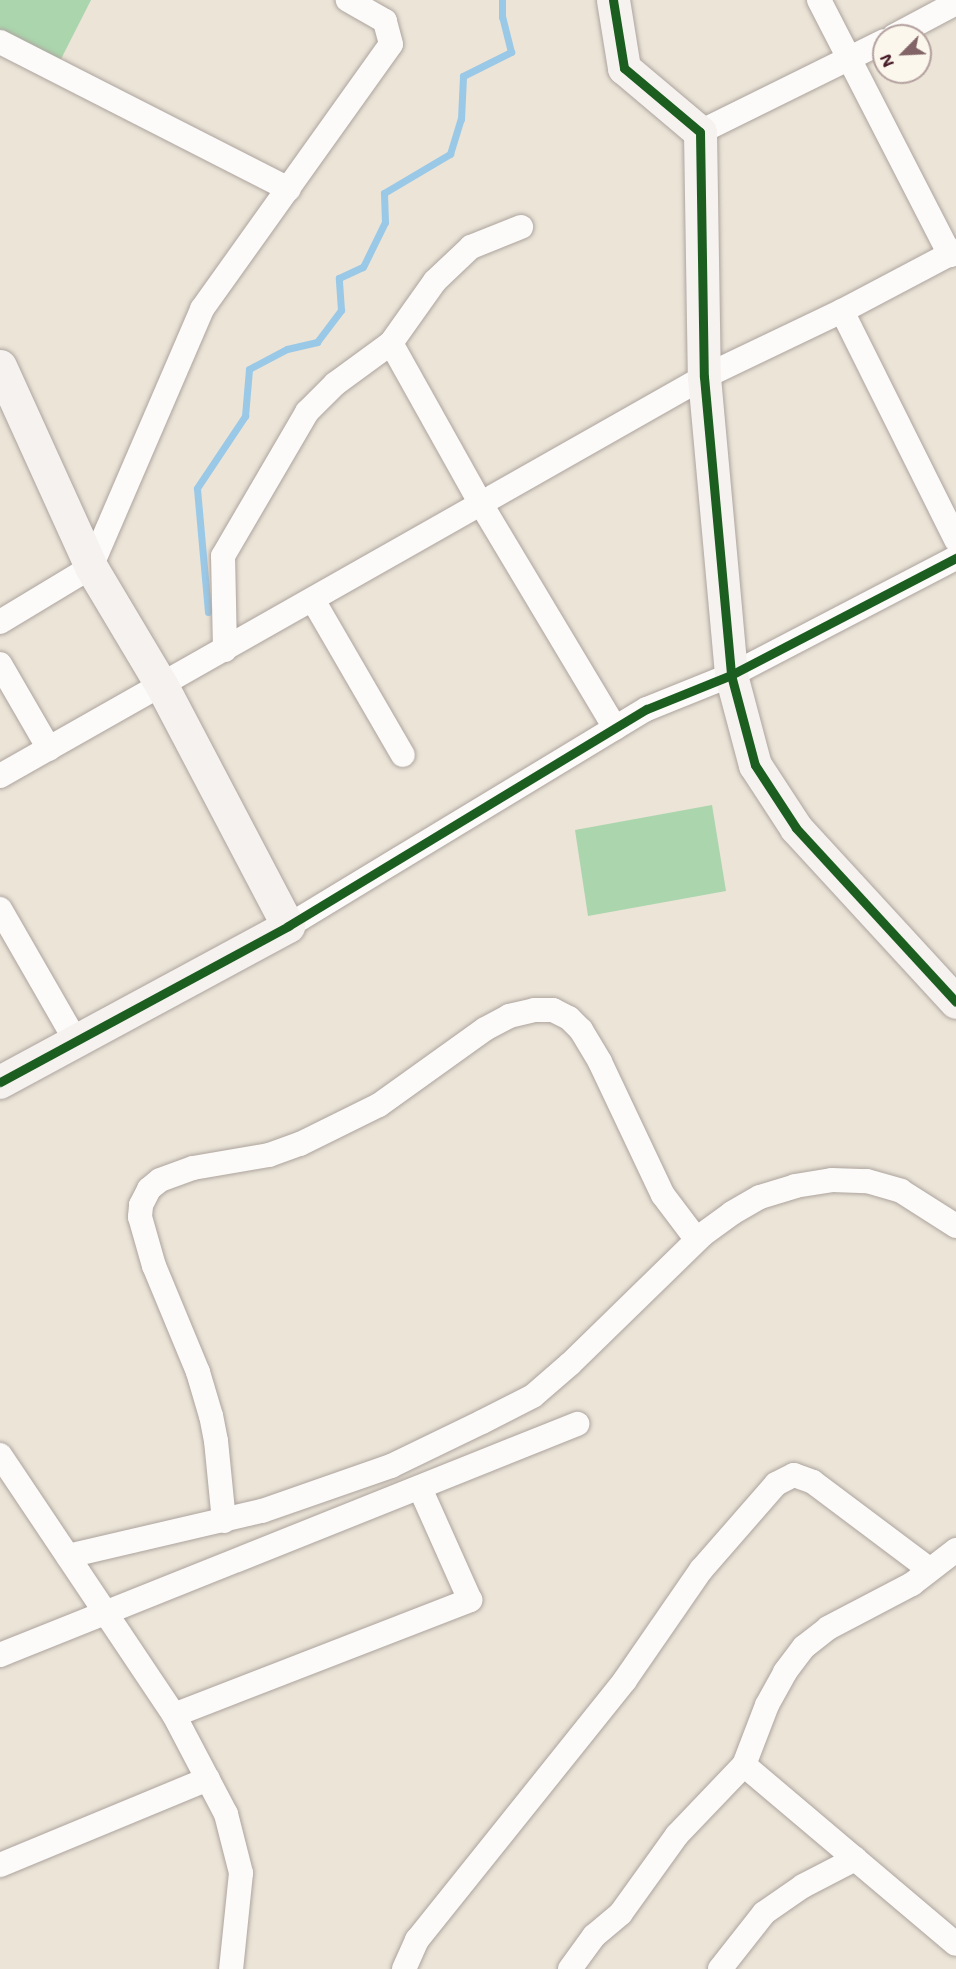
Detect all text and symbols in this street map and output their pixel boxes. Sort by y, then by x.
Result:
north arrow [872,24,932,84]
text: N [875,51,899,71]

